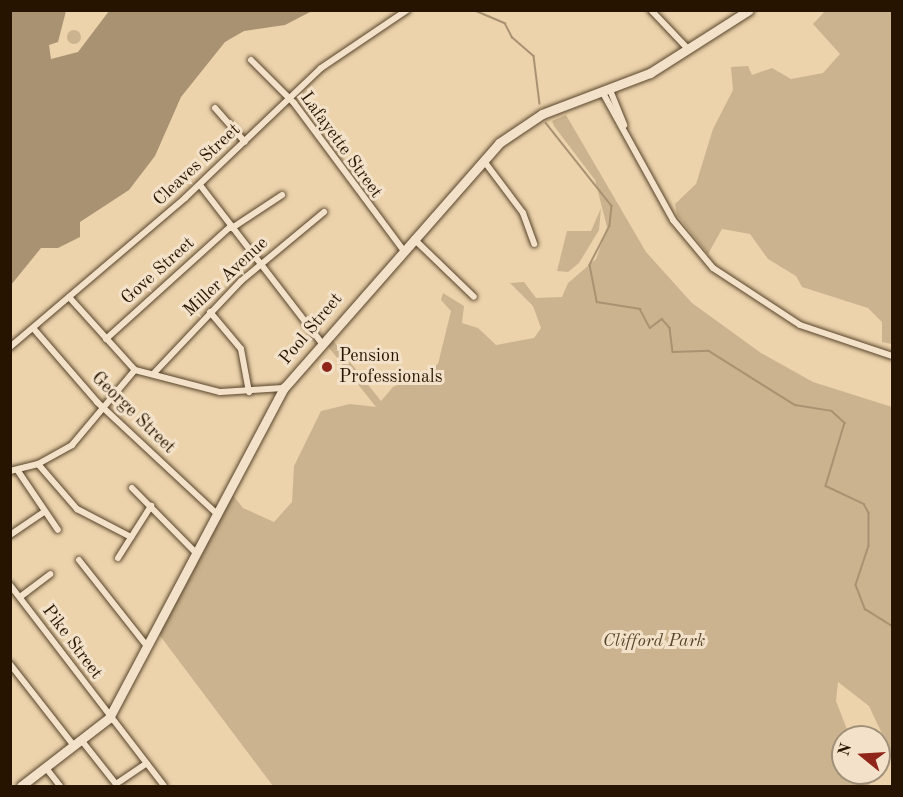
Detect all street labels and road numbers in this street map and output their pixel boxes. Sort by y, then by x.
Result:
street label: Lafayette Street [295,88,387,202]
street label: Cleaves Street [149,119,245,211]
street label: Miller Avenue [179,232,273,322]
street label: Gove Street [117,233,199,309]
street label: Pool Street [275,289,347,369]
street label: George Street [87,368,179,458]
street label: Pike Street [37,601,107,683]

